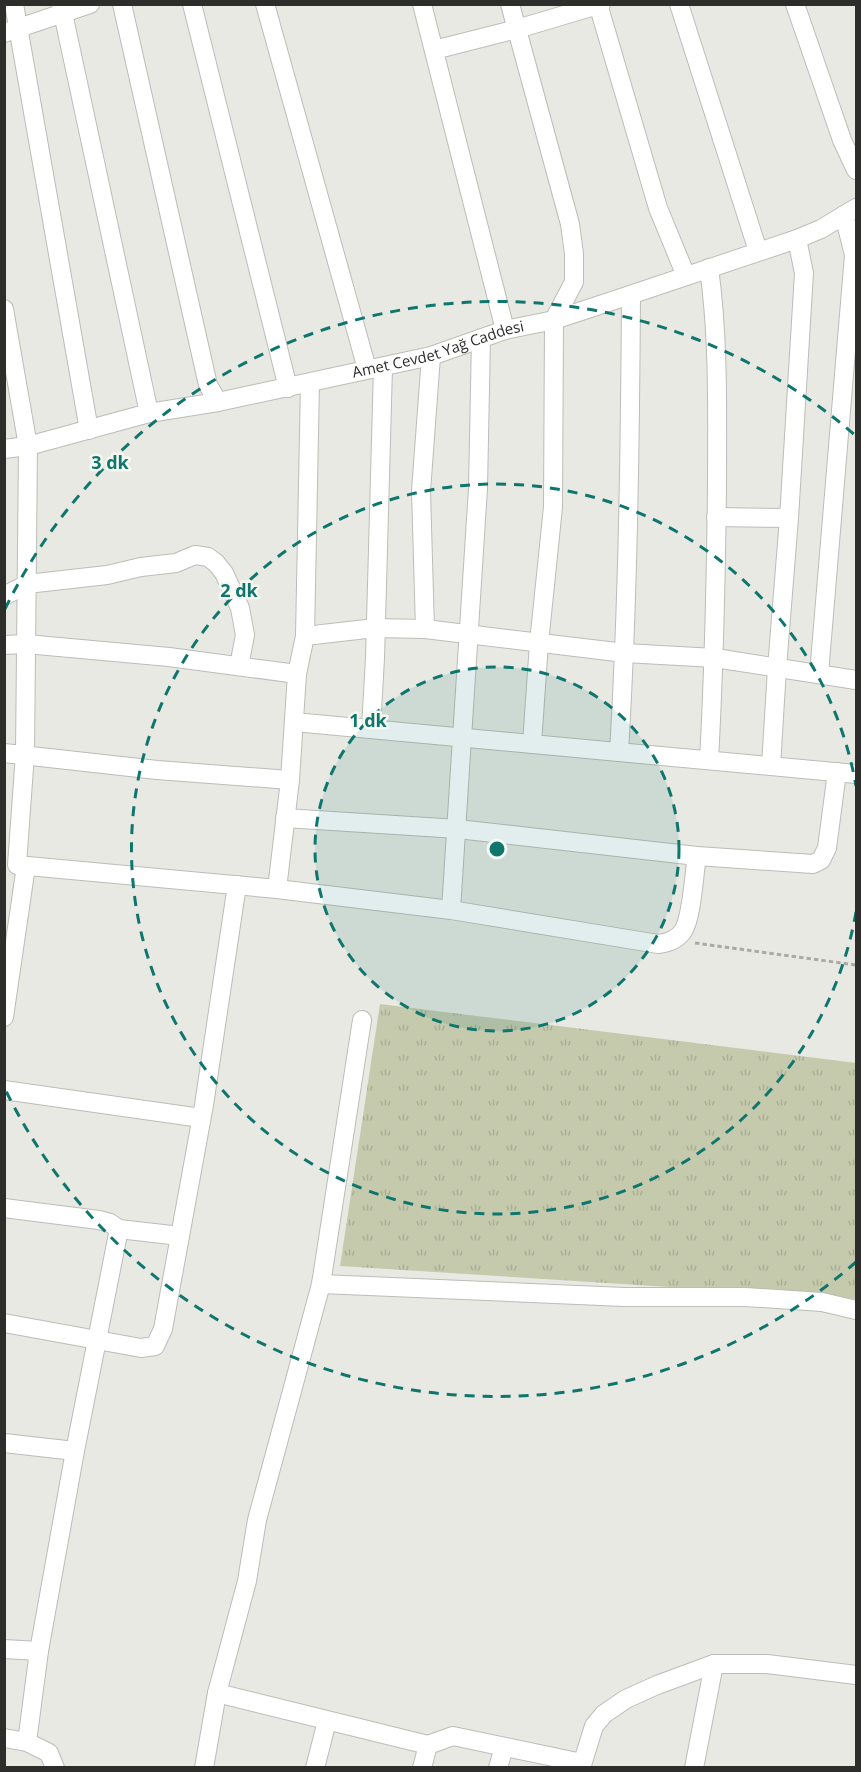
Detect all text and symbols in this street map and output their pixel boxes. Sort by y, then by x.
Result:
street label: Amet Cevdet Yağ Caddesi [350,315,525,382]
text: 3 dk [91,450,130,474]
text: 2 dk [220,578,259,602]
text: 1 dk [349,708,388,732]
centre of rings [487,839,507,859]

